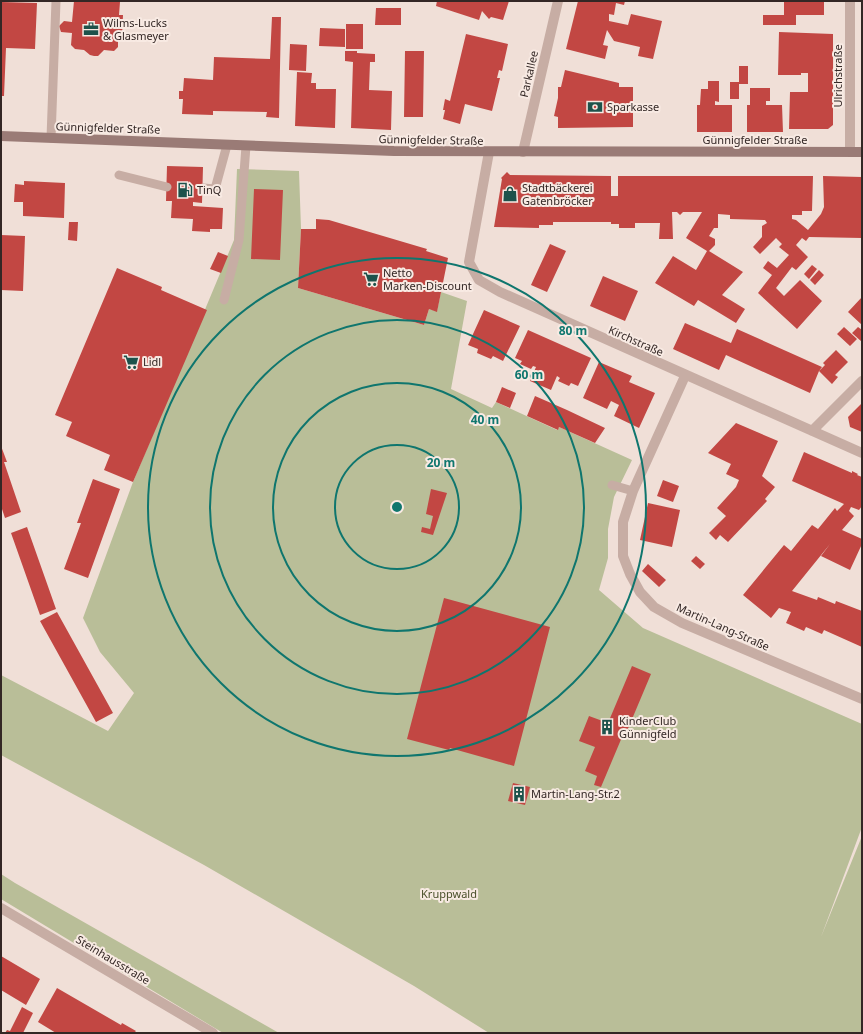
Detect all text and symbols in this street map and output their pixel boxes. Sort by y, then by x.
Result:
place label: Wilms-Lucks & Glasmeyer [103,15,169,43]
office icon: Wilms-Lucks & Glasmeyer [82,20,100,38]
street label: Ulrichstraße [830,44,845,108]
street label: Parkallee [516,49,541,99]
bank icon: Sparkasse [586,98,604,116]
place label: Sparkasse [607,99,659,114]
street label: Günnigfelder Straße [55,118,161,137]
street label: Günnigfelder Straße [378,131,484,148]
street label: Günnigfelder Straße [703,132,807,147]
place label: Stadtbäckerei Gatenbröcker [522,180,593,208]
fuel station icon: TinQ [176,181,194,199]
place label: TinQ [197,182,221,197]
shop icon: Stadtbäckerei Gatenbröcker [501,185,519,203]
place label: Netto Marken-Discount [383,265,472,293]
supermarket icon: Netto Marken-Discount [362,270,380,288]
text: 80 m [559,322,587,339]
street label: Kirchstraße [606,322,666,359]
supermarket icon: Lidl [122,353,140,371]
place label: Lidl [143,354,161,369]
text: 60 m [515,366,543,383]
text: 40 m [471,411,499,428]
text: 20 m [427,454,455,471]
centre of rings [390,500,404,514]
street label: Martin-Lang-Straße [674,599,772,654]
place label: KinderClub Günnigfeld [619,713,677,741]
building icon: KinderClub Günnigfeld [598,718,616,736]
building icon: Martin-Lang-Str.2 [510,785,528,803]
place label: Martin-Lang-Str.2 [531,786,620,801]
park label: Kruppwald [421,886,477,901]
street label: Steinhausstraße [73,932,153,988]

